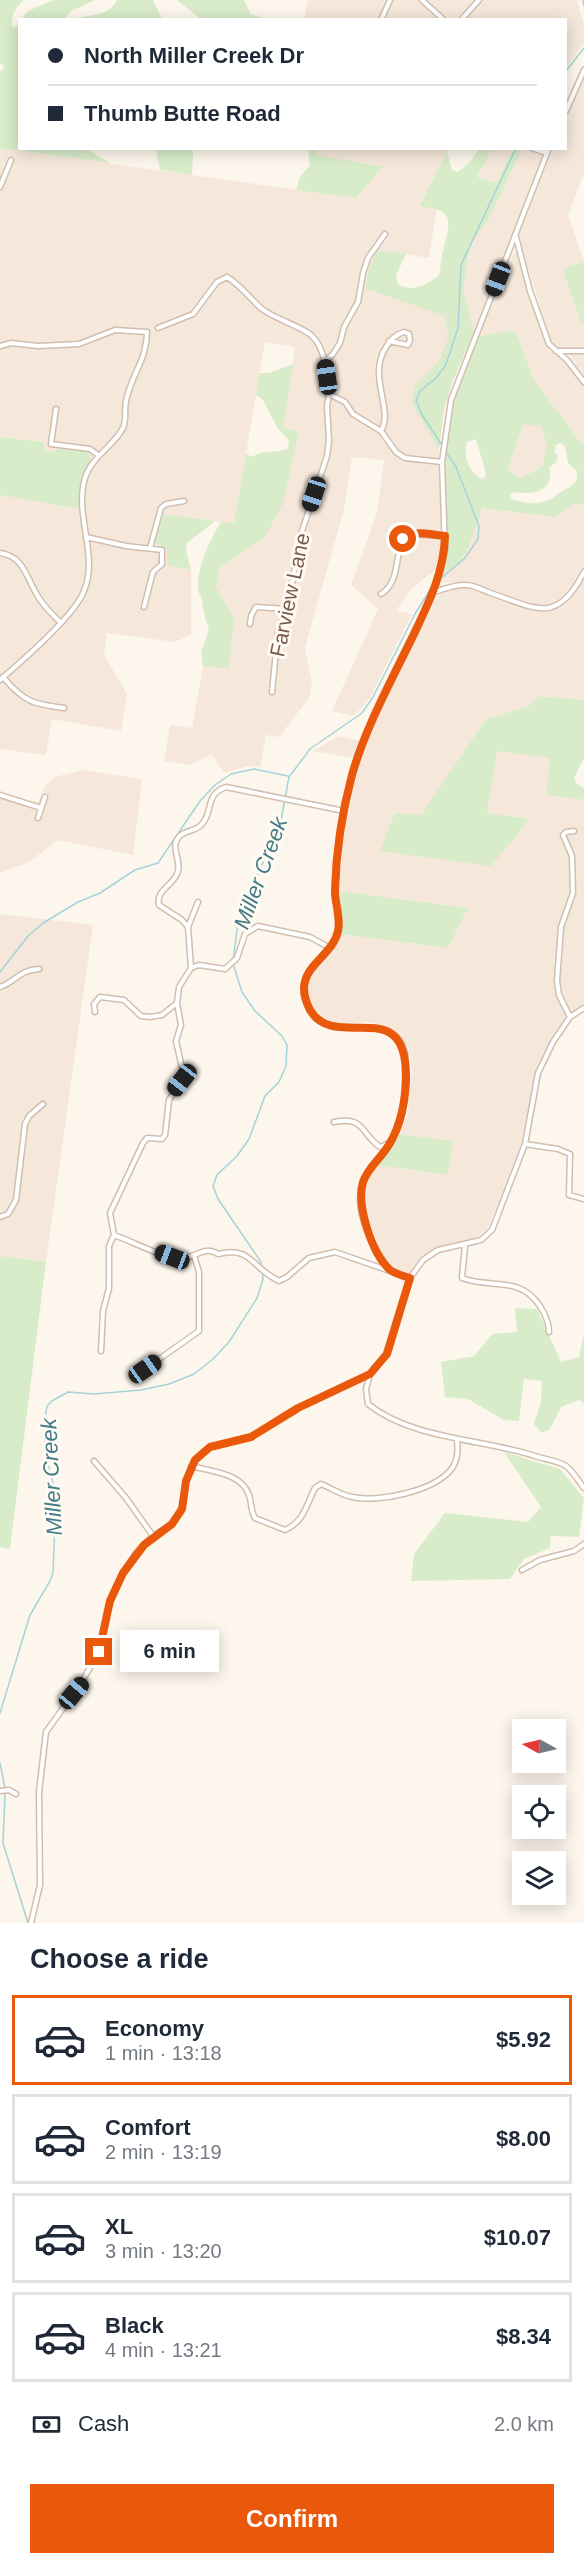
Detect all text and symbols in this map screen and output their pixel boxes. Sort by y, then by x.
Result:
text: North Miller Creek Dr [84,43,304,68]
text: Thumb Butte Road [84,101,281,126]
car [483,259,513,299]
car [316,358,338,396]
car [300,474,328,514]
route start [389,525,416,552]
street label: Farview Lane [265,531,314,659]
water label: Miller Creek [229,813,293,933]
car [164,1060,200,1100]
car [152,1242,192,1272]
car [125,1351,165,1387]
water label: Miller Creek [36,1417,67,1536]
callout: 6 min [120,1631,219,1673]
route end [85,1638,112,1665]
text: 6 min [143,1640,196,1662]
car [56,1673,92,1713]
north arrow [512,1719,566,1773]
map controls [512,1719,566,1905]
button: locate [512,1785,566,1839]
button: layers [512,1851,566,1905]
text: Choose a ride [30,1944,209,1974]
icon: car [33,2013,87,2067]
text: Economy [105,2016,204,2041]
text: $5.92 [496,2027,551,2052]
text: 1 min · 13:18 [105,2042,222,2064]
icon: car [33,2112,87,2166]
text: Comfort [105,2115,191,2140]
text: $8.00 [496,2126,551,2151]
text: 2 min · 13:19 [105,2141,222,2163]
icon: car [33,2211,87,2265]
text: XL [105,2214,133,2239]
text: $10.07 [484,2225,551,2250]
text: 3 min · 13:20 [105,2240,222,2262]
icon: car [33,2310,87,2364]
text: Black [105,2313,164,2338]
text: $8.34 [496,2324,551,2349]
text: 4 min · 13:21 [105,2339,222,2361]
icon: cash [30,2408,63,2441]
text: Cash [78,2411,129,2436]
text: 2.0 km [494,2413,554,2435]
button: Confirm [30,2484,554,2553]

